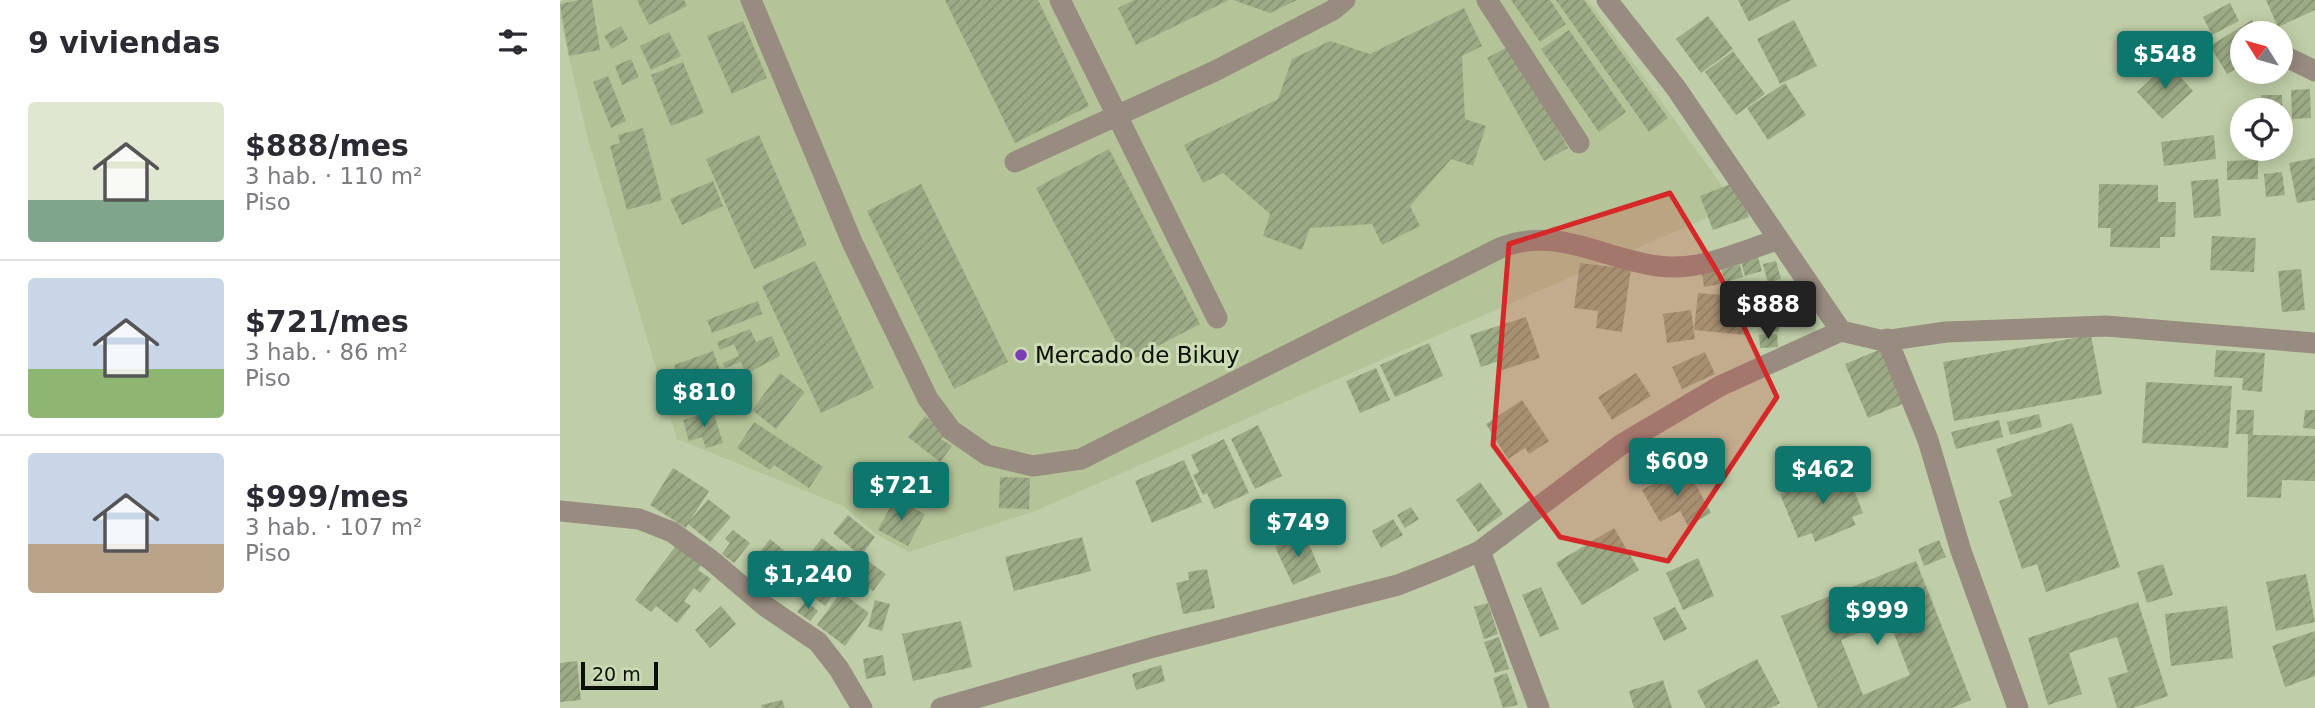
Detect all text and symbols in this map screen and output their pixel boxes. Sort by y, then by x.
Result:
north arrow [2230,21,2292,84]
map controls [2230,21,2293,161]
icon: filters [494,23,532,61]
text: 9 viviendas [28,25,220,60]
pin: $548 [2124,32,2206,91]
text: $548 [2133,41,2197,67]
button: locate [2230,98,2293,161]
text: $888/mes [245,128,409,163]
icon: home [84,130,168,214]
text: 3 hab. · 110 m² [245,163,422,189]
text: Piso [245,189,291,215]
pin: $888 [1727,282,1809,341]
text: $888 [1736,291,1800,317]
text: $721/mes [245,304,409,339]
icon: home [84,306,168,390]
text: 3 hab. · 86 m² [245,339,408,365]
place label: Mercado de Bikuy [1035,342,1240,368]
marker: Mercado de Bikuy [1013,347,1029,363]
text: Piso [245,365,291,391]
pin: $810 [663,370,745,429]
text: $810 [672,379,736,405]
pin: $609 [1636,438,1718,498]
pin: $462 [1782,447,1864,506]
text: $609 [1645,448,1709,474]
text: $462 [1791,456,1855,482]
pin: $721 [860,462,942,522]
text: $721 [869,472,933,498]
text: $999/mes [245,479,409,514]
icon: home [84,481,168,565]
pin: $749 [1257,500,1339,559]
text: $749 [1266,509,1330,535]
text: 3 hab. · 107 m² [245,514,422,540]
text: Piso [245,540,291,566]
pin: $1,240 [751,552,865,611]
text: $1,240 [764,561,852,587]
pin: $999 [1836,588,1918,647]
text: $999 [1845,597,1909,623]
scale bar [581,659,658,691]
text: 20 m [592,663,641,685]

